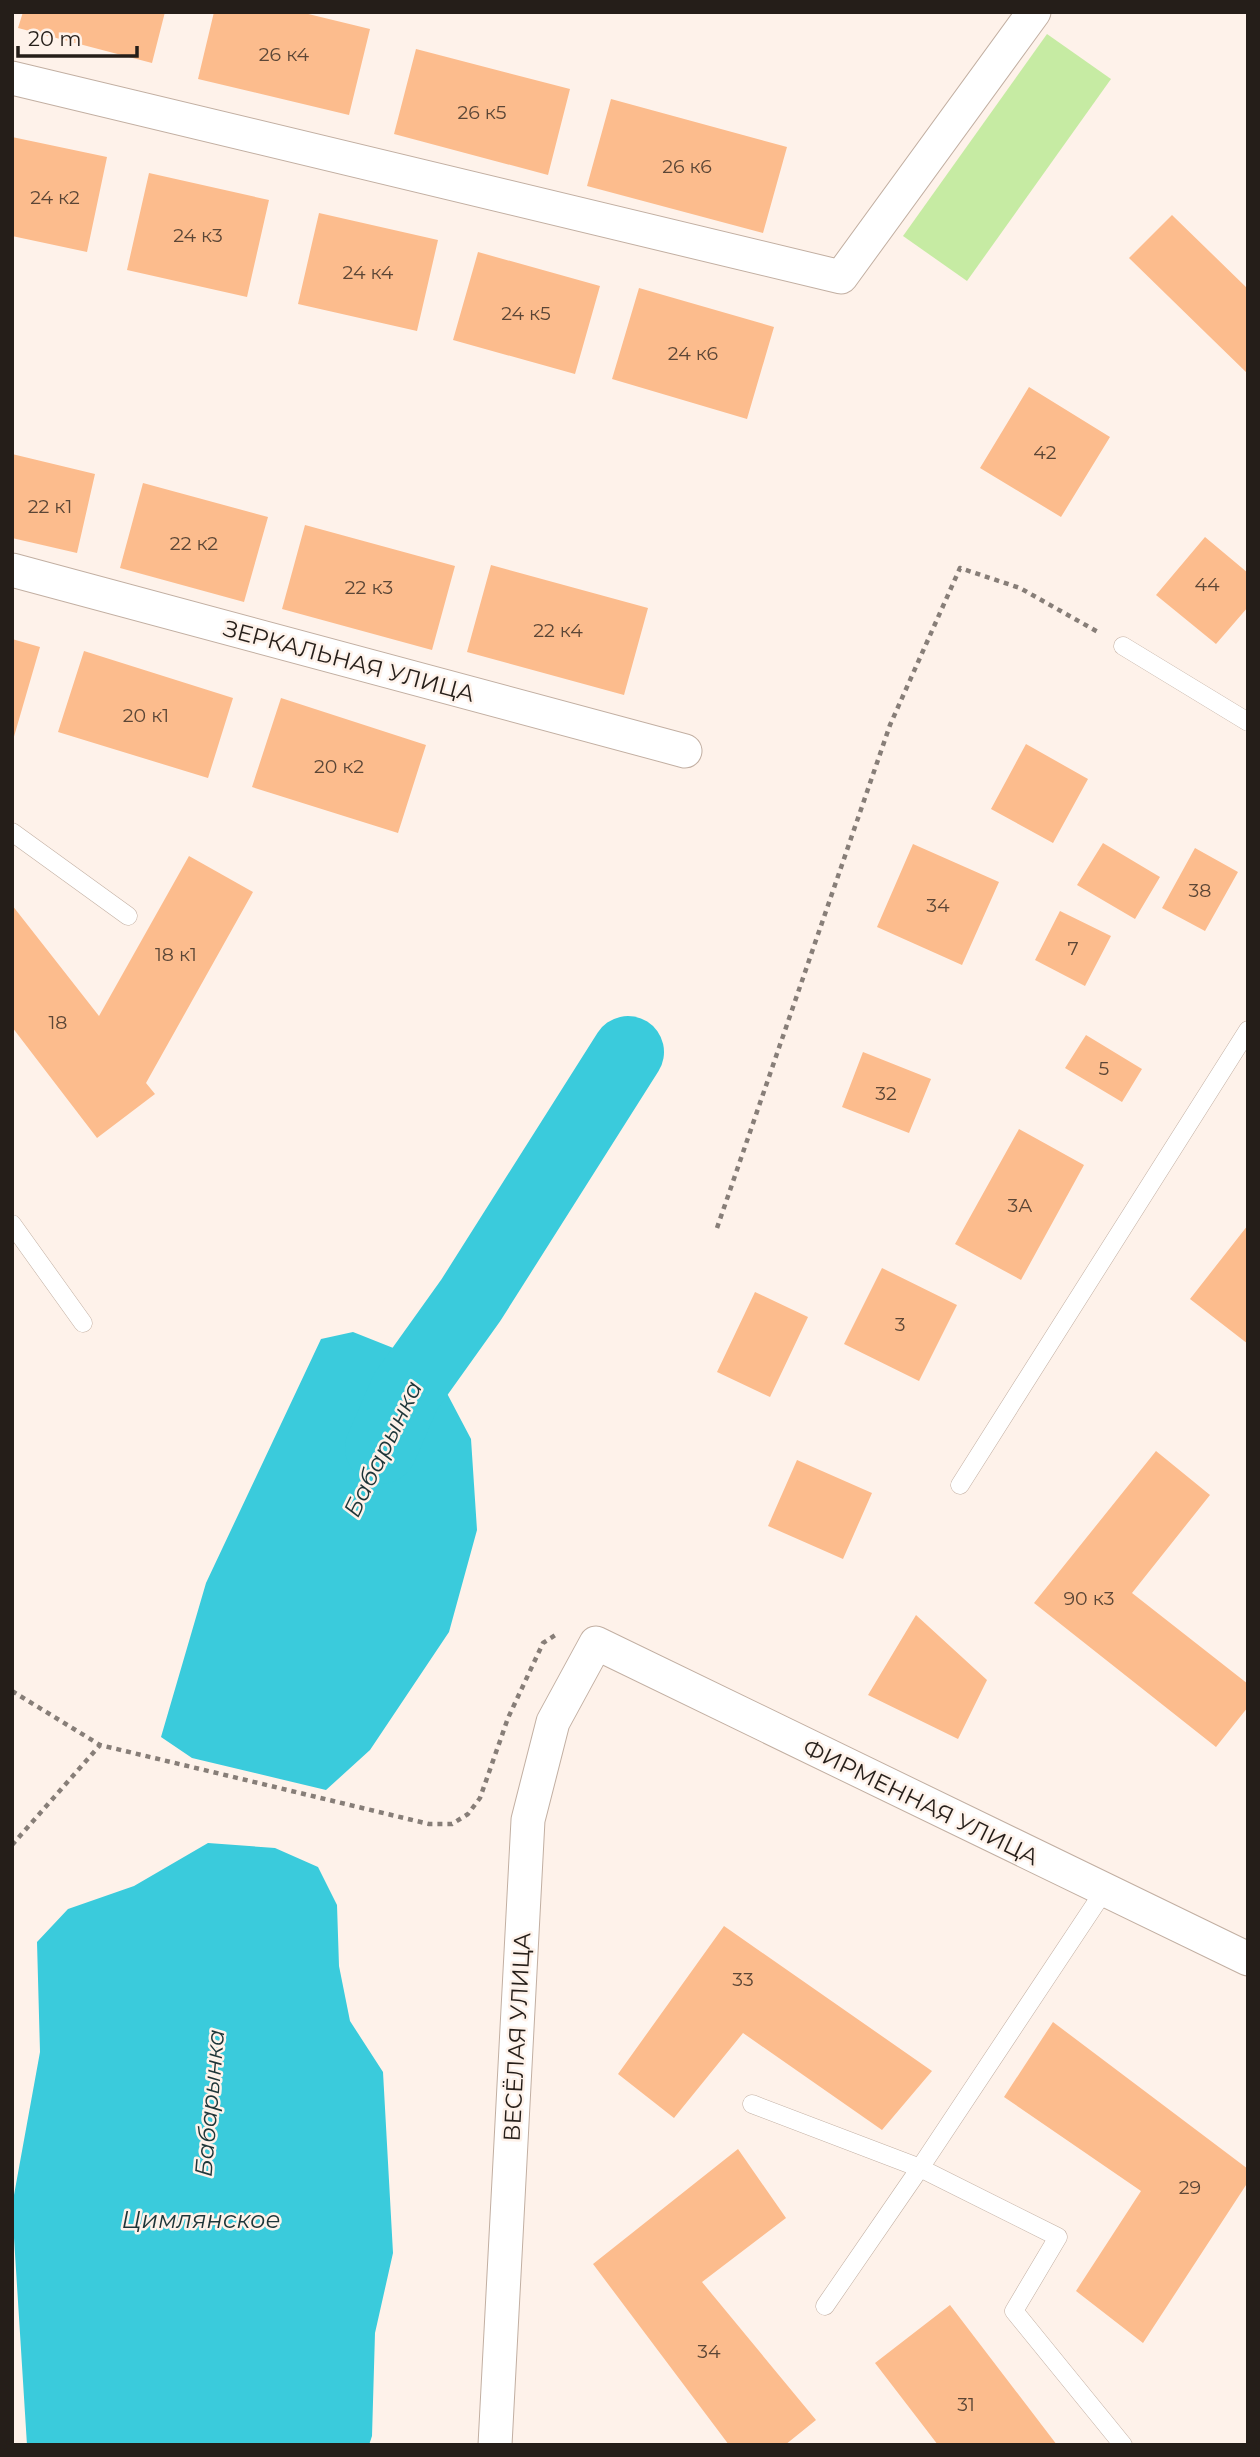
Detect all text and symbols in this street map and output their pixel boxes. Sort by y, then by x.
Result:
scale bar [18,14,136,58]
text: 20 m [28,26,82,51]
house number: 26 к4 [259,43,310,66]
house number: 26 к5 [457,101,507,124]
house number: 26 к6 [662,155,712,178]
house number: 24 к2 [30,186,80,209]
house number: 24 к3 [173,224,223,247]
house number: 24 к4 [343,261,394,284]
house number: 24 к5 [501,302,551,325]
house number: 24 к6 [668,342,718,365]
house number: 42 [1033,441,1057,464]
house number: 22 к1 [28,495,72,518]
house number: 22 к2 [170,532,218,555]
house number: 44 [1194,573,1220,596]
house number: 22 к3 [345,576,393,599]
street label: ЗЕРКАЛЬНАЯ УЛИЦА [220,614,478,708]
house number: 22 к4 [533,619,583,642]
house number: 20 к1 [123,704,169,727]
house number: 20 к2 [314,755,364,778]
house number: 38 [1189,879,1211,902]
house number: 34 [926,894,950,917]
house number: 7 [1067,937,1079,960]
house number: 18 к1 [155,943,197,966]
house number: 18 [49,1011,67,1034]
house number: 5 [1099,1057,1110,1080]
house number: 32 [875,1082,897,1105]
house number: 3А [1008,1194,1032,1217]
house number: 3 [895,1313,905,1336]
water label: Бабарынка [337,1376,428,1522]
house number: 90 к3 [1064,1587,1114,1610]
street label: ФИРМЕННАЯ УЛИЦА [799,1733,1043,1871]
street label: ВЕСЁЛАЯ УЛИЦА [498,1932,536,2142]
house number: 33 [732,1968,754,1991]
water label: Бабарынка [189,2028,230,2178]
house number: 29 [1179,2176,1201,2199]
water label: Цимлянское [122,2205,280,2234]
house number: 34 [697,2340,721,2363]
house number: 31 [957,2393,975,2416]

